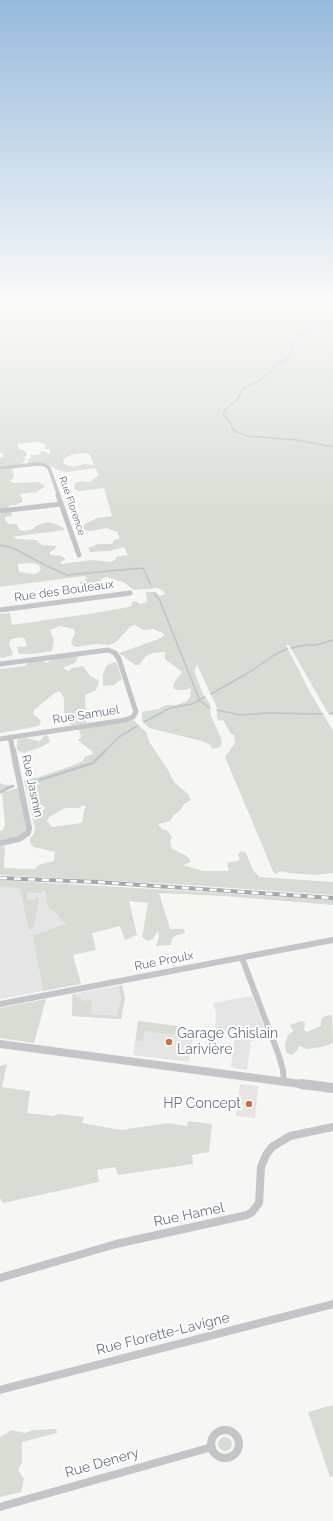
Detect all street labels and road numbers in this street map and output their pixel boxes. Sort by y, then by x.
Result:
street label: Rue Florence [56,475,88,537]
street label: Rue des Bouleaux [13,577,115,605]
street label: Rue Samuel [52,703,120,727]
street label: Rue Jasmin [18,753,46,819]
street label: Rue Proulx [133,948,195,974]
street label: Rue Hamel [152,1199,226,1231]
street label: Rue Florette-Lavigne [95,1309,231,1359]
street label: Rue Denery [63,1444,141,1482]

